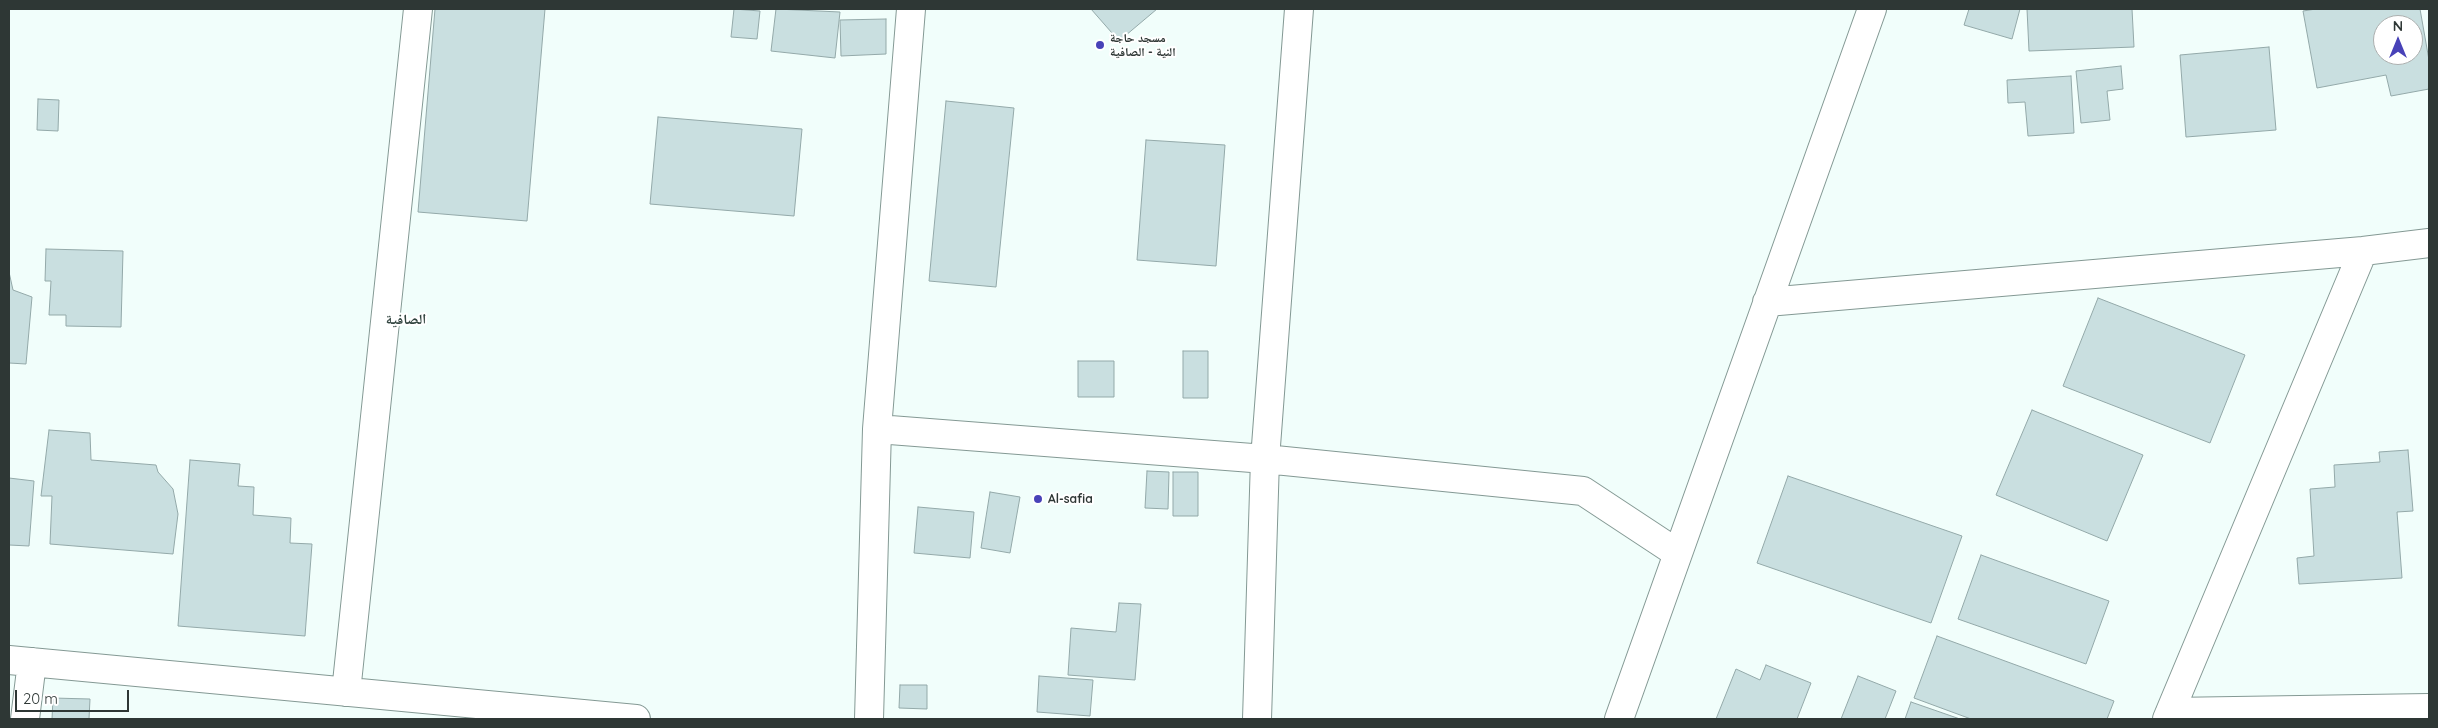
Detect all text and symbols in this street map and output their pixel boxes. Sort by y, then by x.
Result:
north arrow [2373,15,2423,65]
text: N [2393,17,2403,35]
place label: مسجد حاجة النية - الصافية [1110,31,1176,59]
marker: مسجد حاجة النية - الصافية [1094,39,1106,51]
district label: الصافية [386,312,426,328]
place label: Al-safia [1048,492,1093,506]
marker: Al-safia [1032,493,1044,505]
scale bar [18,680,131,712]
text: 20 m [23,689,58,708]

